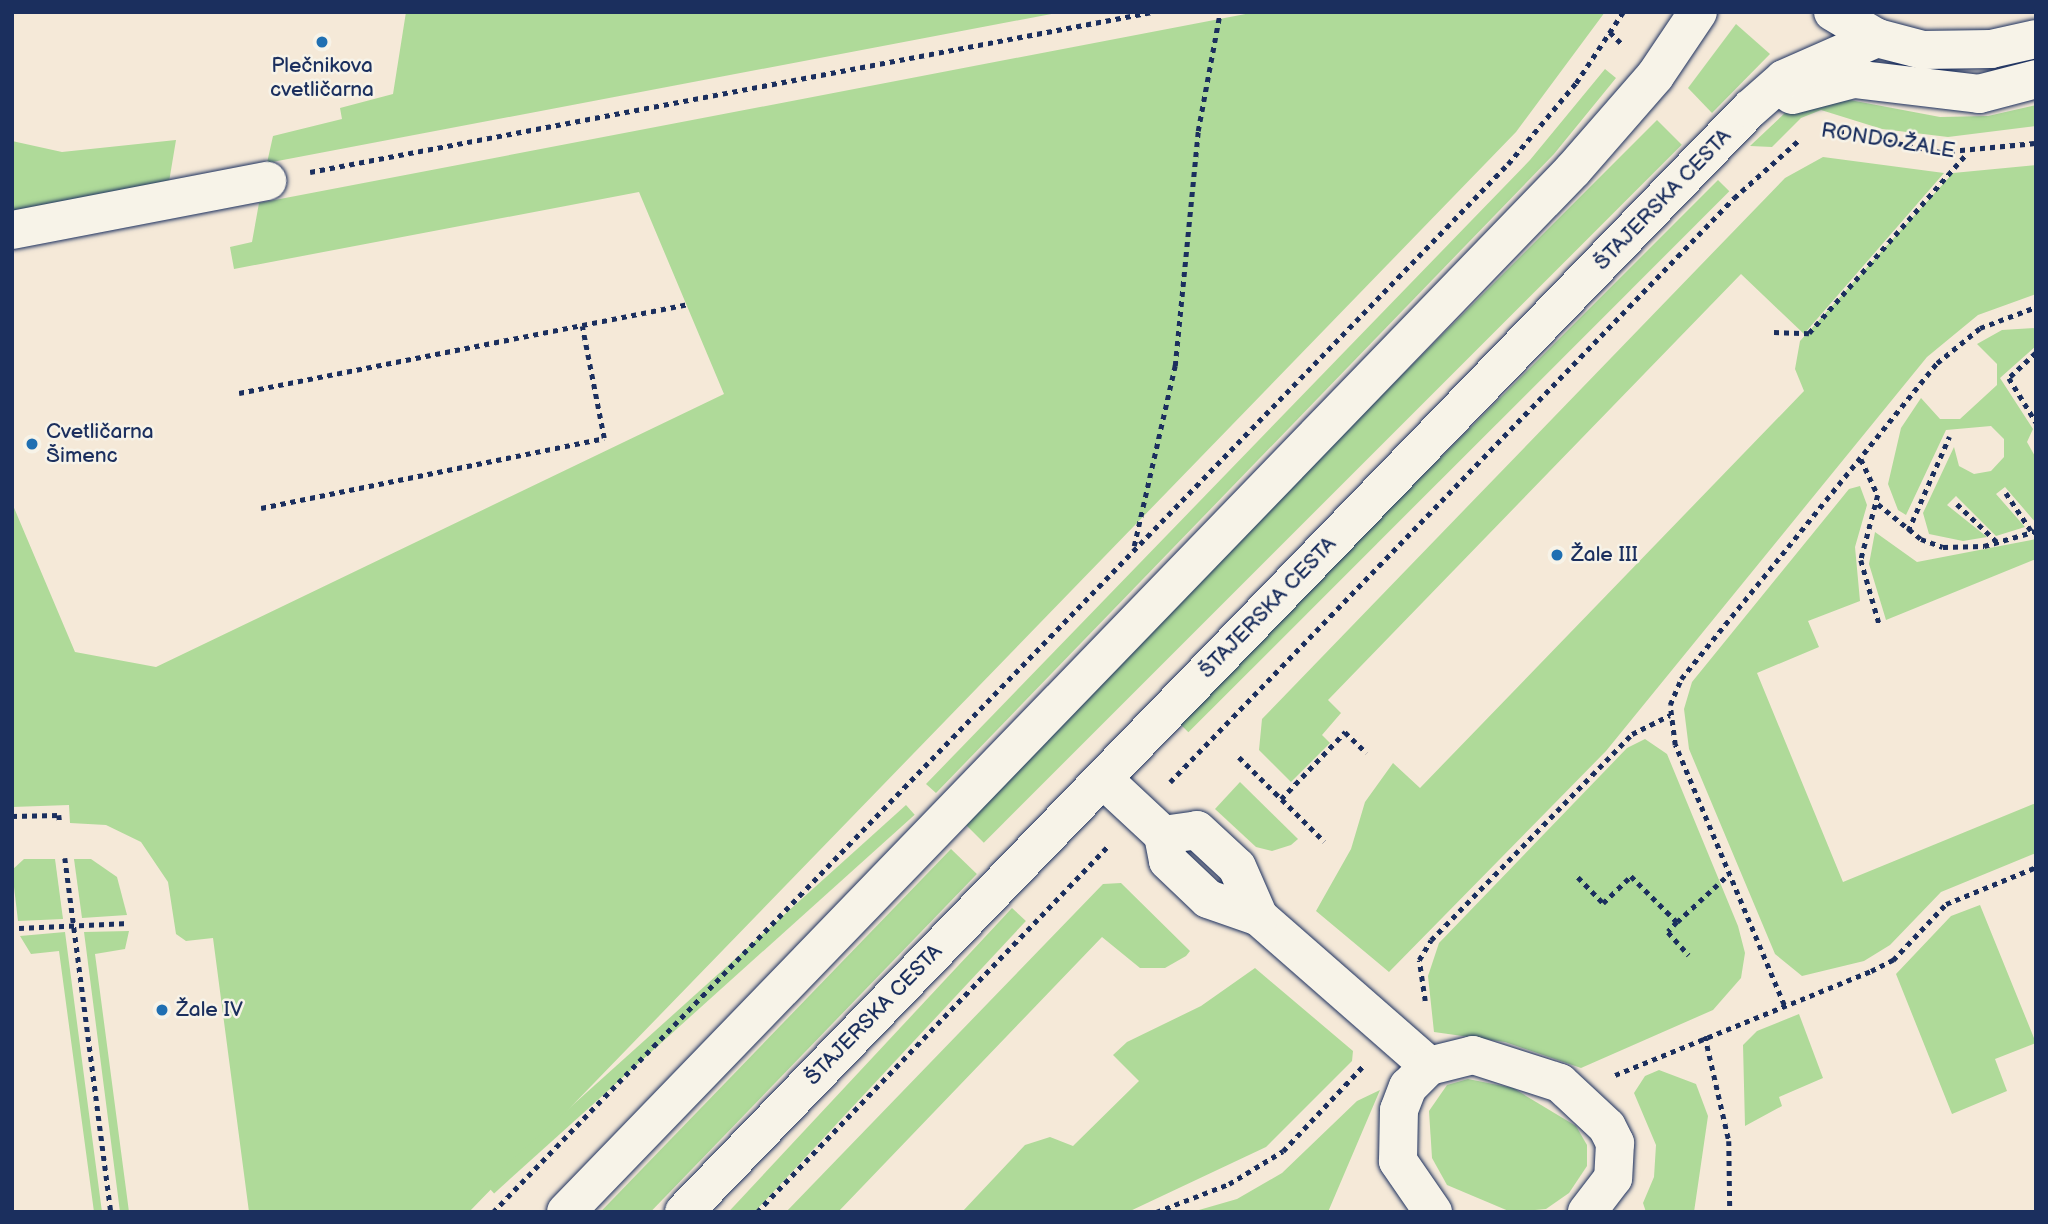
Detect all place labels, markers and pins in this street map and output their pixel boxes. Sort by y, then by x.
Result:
marker: Plečnikova cvetličarna [314,34,330,50]
place label: Plečnikova cvetličarna [270,53,374,103]
place label: Cvetličarna Šimenc [46,419,154,469]
marker: Cvetličarna Šimenc [24,436,40,452]
place label: Žale III [1571,542,1638,568]
marker: Žale III [1549,547,1565,563]
place label: Žale IV [176,997,243,1023]
marker: Žale IV [154,1002,170,1018]

